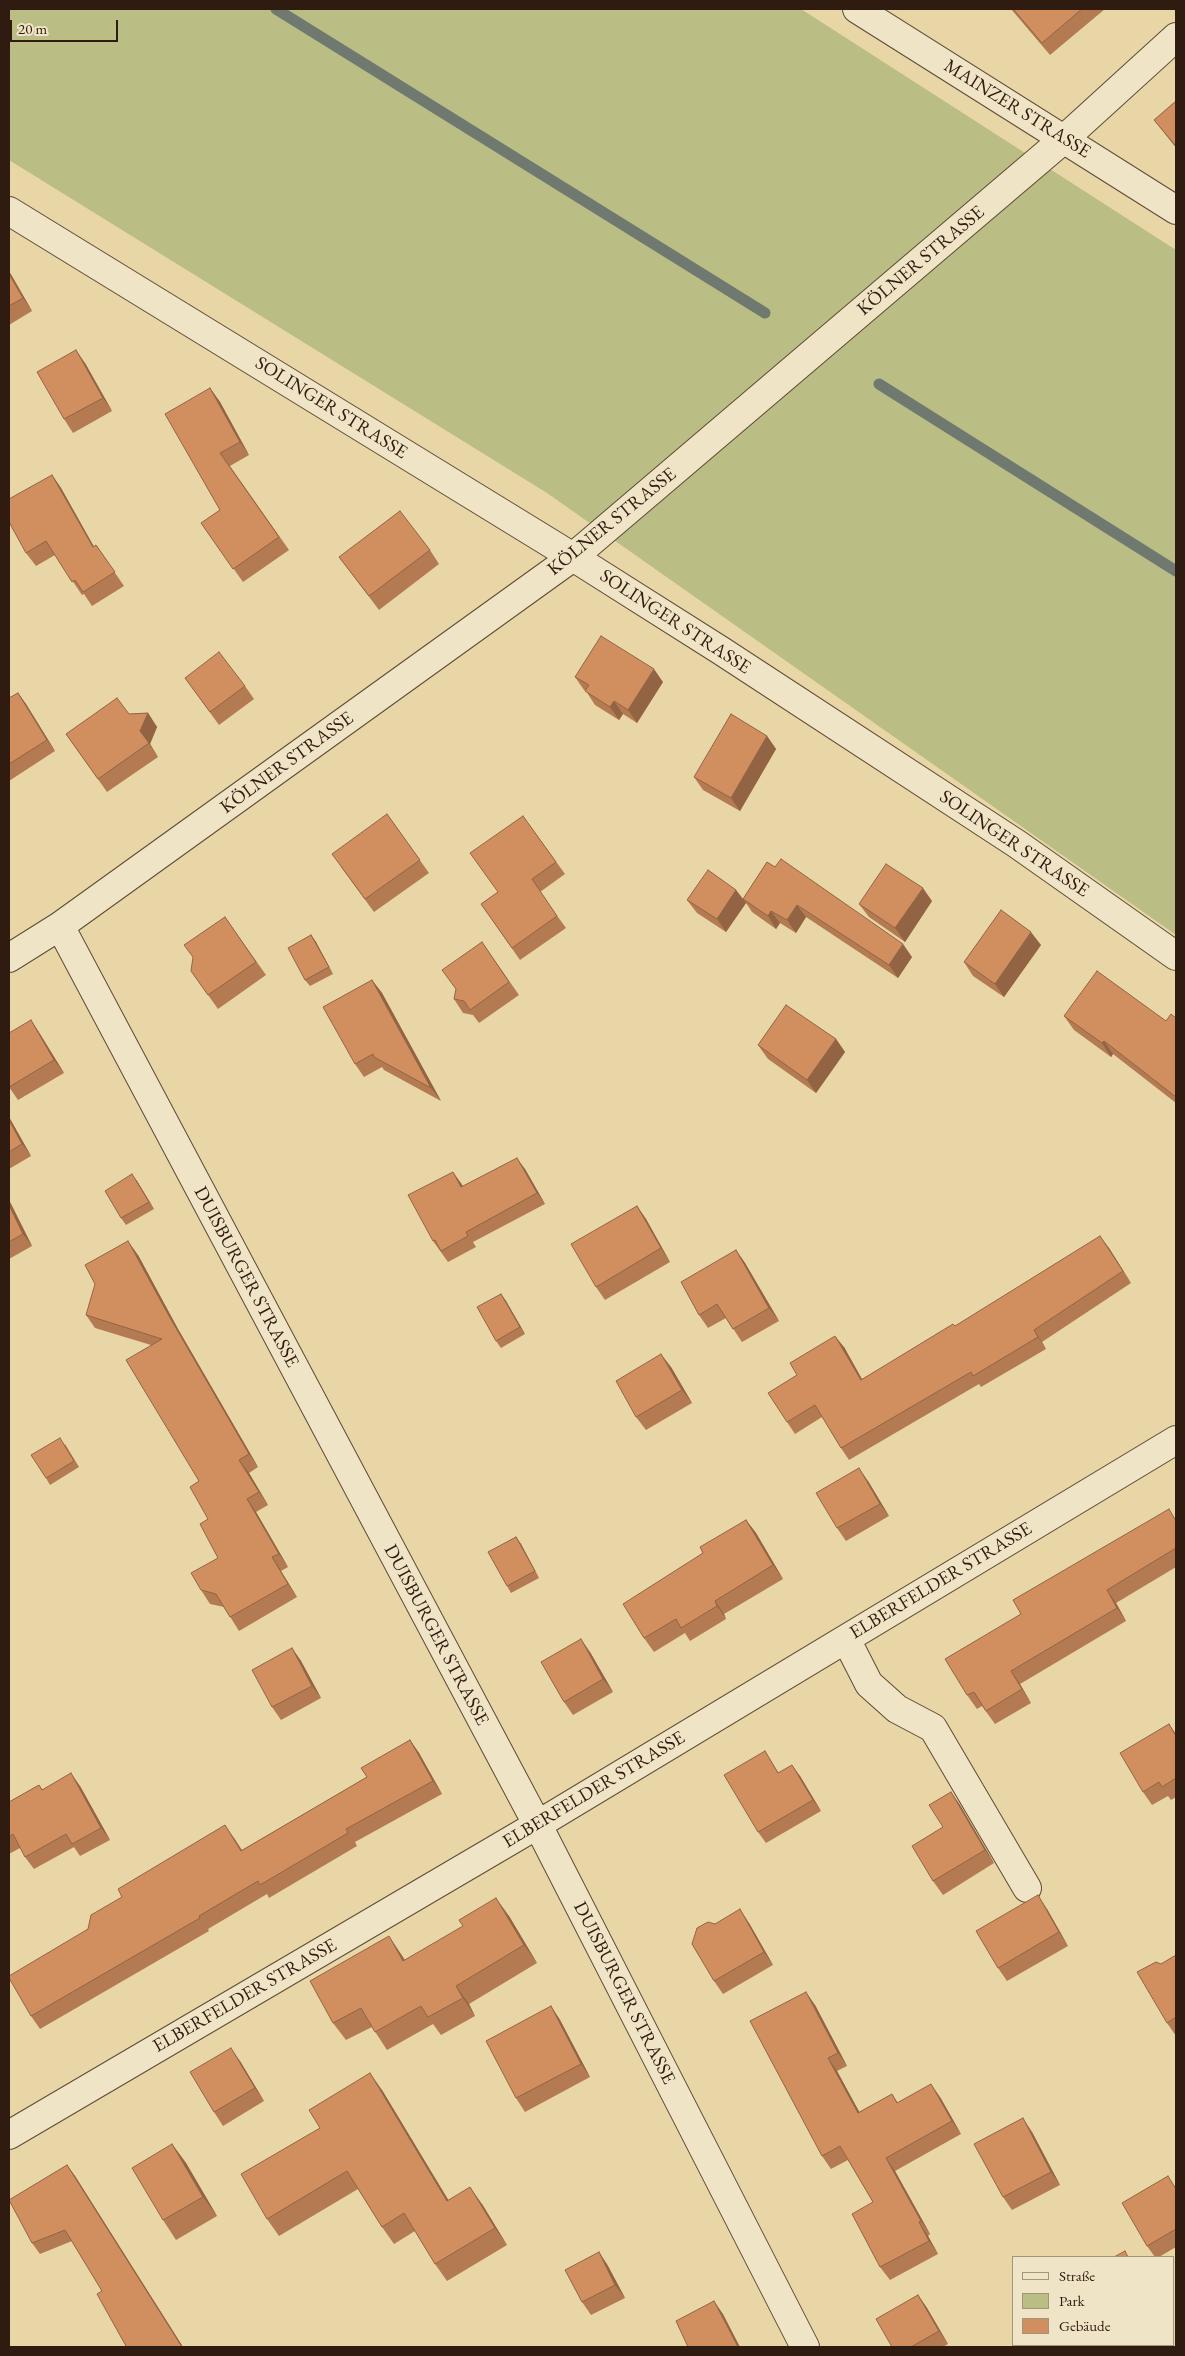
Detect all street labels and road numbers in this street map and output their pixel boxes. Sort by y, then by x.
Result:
street label: MAINZER STRASSE [939,55,1095,163]
street label: KÖLNER STRASSE [853,201,989,321]
street label: SOLINGER STRASSE [251,352,411,464]
street label: KÖLNER STRASSE [543,463,681,581]
street label: SOLINGER STRASSE [595,565,755,679]
street label: KÖLNER STRASSE [216,707,358,819]
street label: SOLINGER STRASSE [935,786,1093,902]
street label: DUISBURGER STRASSE [189,1183,303,1371]
street label: ELBERFELDER STRASSE [846,1518,1036,1644]
street label: DUISBURGER STRASSE [379,1541,493,1729]
street label: ELBERFELDER STRASSE [499,1727,689,1853]
street label: DUISBURGER STRASSE [568,1898,680,2088]
street label: ELBERFELDER STRASSE [149,1934,341,2058]

